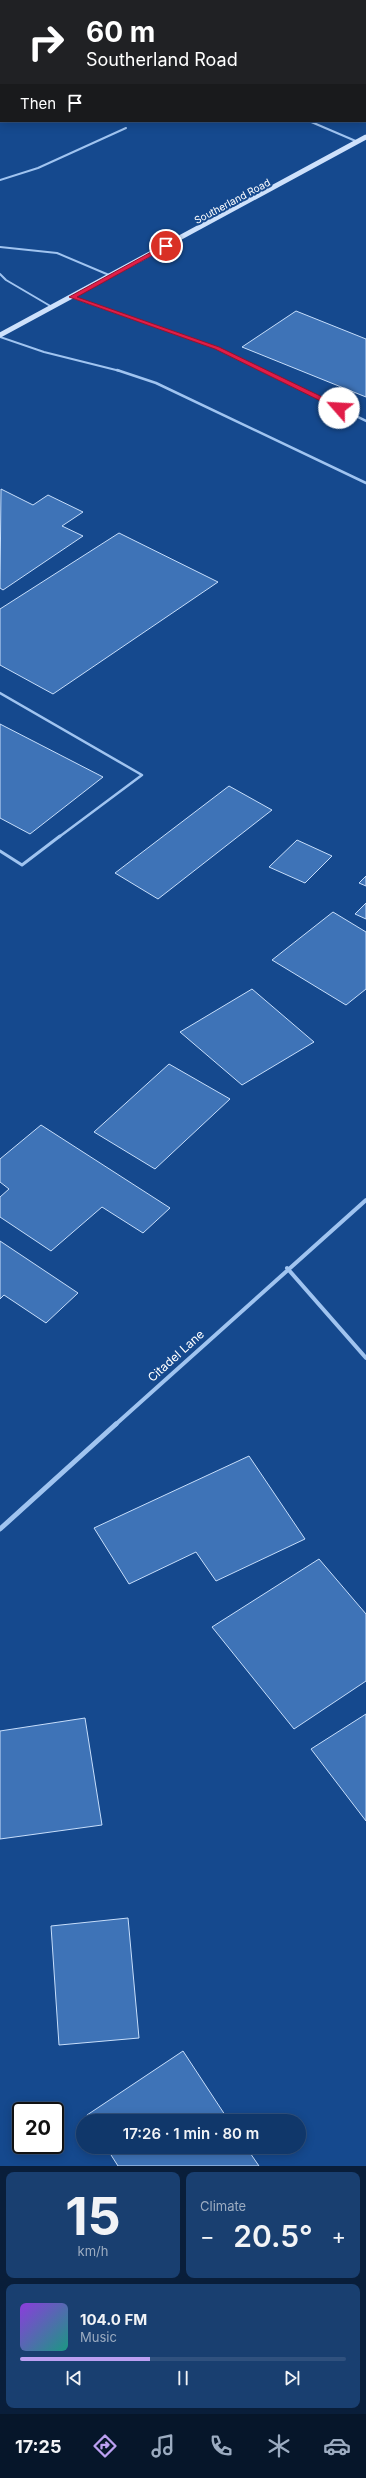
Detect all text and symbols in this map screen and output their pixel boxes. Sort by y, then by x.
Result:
text: 60 m [86,15,155,49]
icon: right [20,16,72,68]
text: Southerland Road [86,49,238,70]
icon: arrive [64,92,86,114]
text: Then [20,94,56,113]
street label: Southerland Road [192,176,272,226]
pin [149,229,183,263]
icon: arrive [155,235,177,257]
position arrow [318,387,360,429]
street label: Citadel Lane [144,1326,207,1385]
speed limit sign: 20 [12,2102,64,2154]
text: 17:26 · 1 min · 80 m [123,2124,259,2143]
text: 15 [65,2185,121,2248]
text: Climate [200,2198,246,2214]
text: 20.5° [233,2218,313,2254]
text: − [200,2223,215,2249]
text: + [331,2223,346,2249]
text: km/h [78,2243,108,2259]
text: 104.0 FM [80,2310,147,2329]
text: Music [80,2329,117,2345]
icon: previous [63,2367,85,2389]
icon: pause [172,2367,194,2389]
icon: next [281,2367,303,2389]
icon: directions [91,2432,119,2460]
icon: music [149,2432,177,2460]
icon: phone [207,2432,235,2460]
icon: climate [265,2432,293,2460]
icon: car [323,2432,351,2460]
text: 17:25 [15,2436,61,2457]

